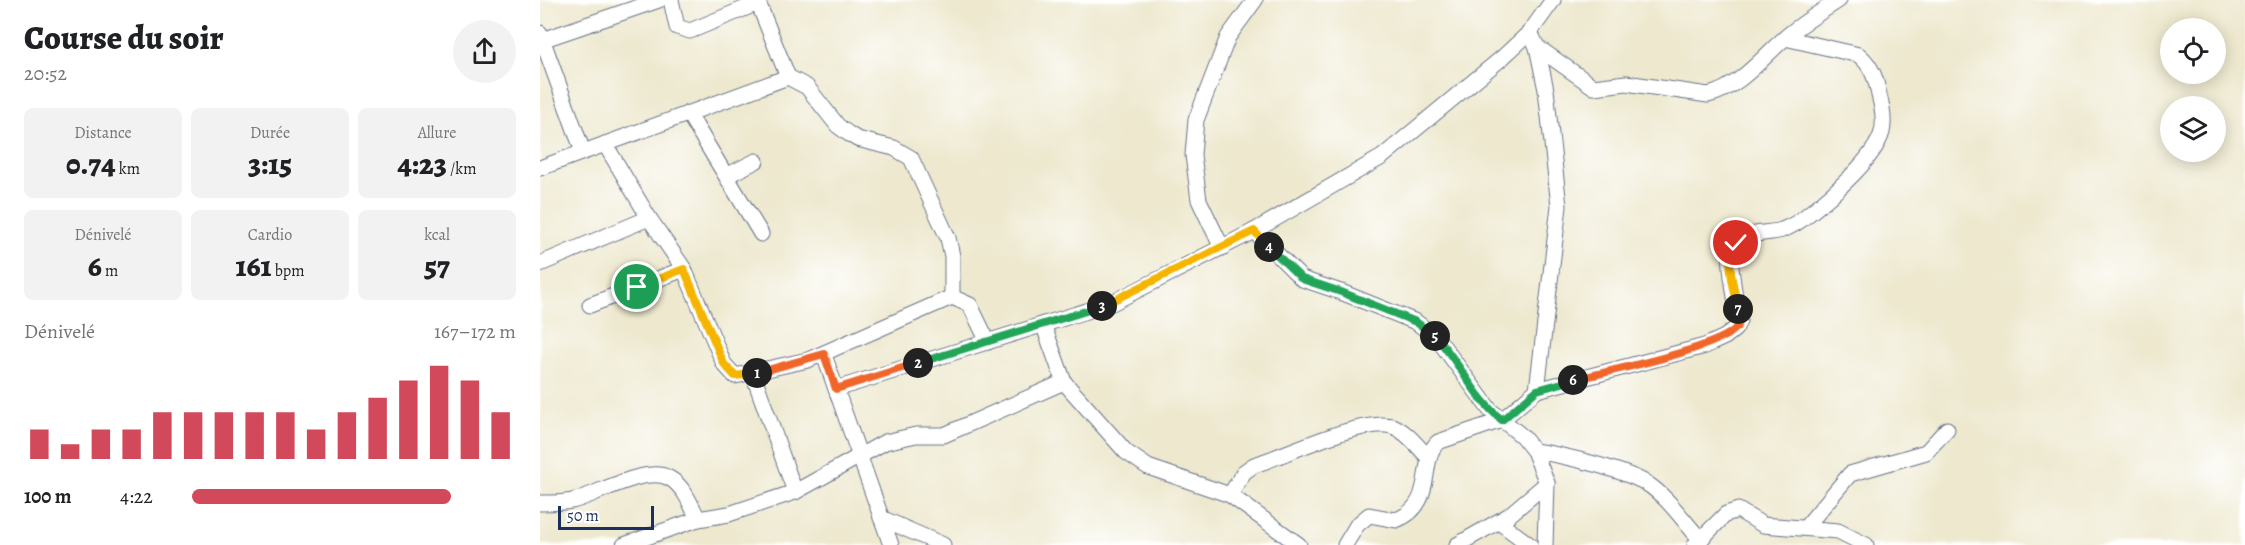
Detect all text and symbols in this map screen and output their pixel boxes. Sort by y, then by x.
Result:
text: Course du soir [24,15,224,60]
map controls [2160,18,2226,162]
button: locate [2160,18,2226,84]
button: share [453,20,516,83]
text: 20:52 [24,60,67,87]
button: layers [2160,96,2226,162]
text: Distance [74,122,132,144]
text: Durée [250,122,290,144]
text: Allure [418,122,456,144]
text: 0.74 [66,144,116,184]
text: 3:15 [248,144,292,184]
text: 4:23 [398,144,447,184]
text: km [116,158,140,180]
text: /km [447,158,477,180]
pin [1710,217,1761,268]
text: Dénivelé [75,224,131,246]
text: Cardio [248,224,292,246]
text: kcal [424,224,450,246]
icon: check [1719,226,1752,259]
pin: 4 [1254,232,1284,262]
text: 4 [1265,236,1273,258]
text: 6 [88,246,102,286]
text: 161 [235,246,272,286]
text: 57 [424,246,450,286]
text: m [102,260,118,282]
text: bpm [272,260,305,282]
pin [611,261,662,312]
icon: arrive [620,270,653,303]
pin: 3 [1087,291,1117,321]
pin: 7 [1723,294,1753,324]
text: 3 [1099,295,1105,317]
text: 7 [1735,298,1741,320]
text: Dénivelé [24,318,95,345]
text: 167–172 m [434,318,516,345]
pin: 5 [1420,321,1450,351]
text: 5 [1432,325,1438,347]
pin: 2 [903,348,933,378]
text: 2 [914,352,922,374]
pin: 1 [742,358,772,388]
text: 1 [754,362,760,384]
pin: 6 [1558,365,1588,395]
text: 6 [1569,369,1577,391]
text: 100 m [24,483,72,510]
text: 4:22 [120,483,153,510]
scale bar [558,503,654,530]
text: 50 m [567,505,599,527]

